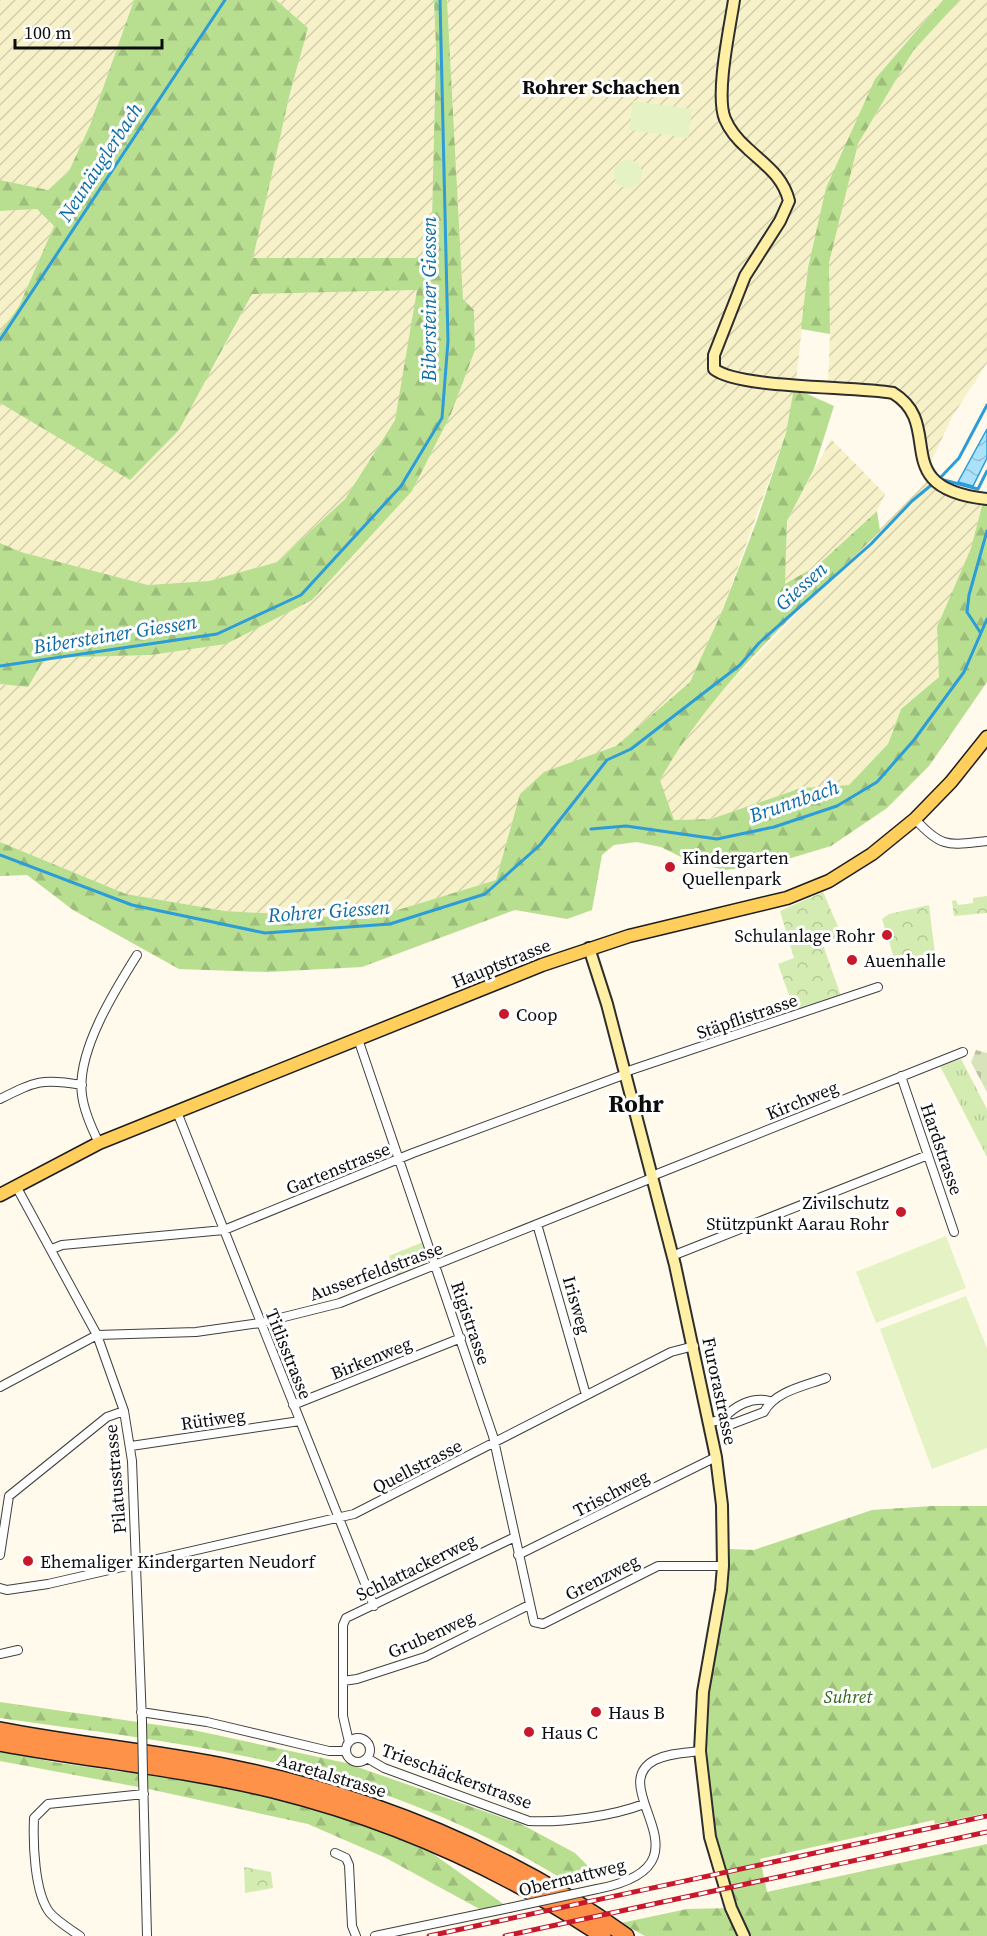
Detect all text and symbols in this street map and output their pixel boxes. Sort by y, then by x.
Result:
scale bar [15,12,162,50]
text: 100 m [24,20,71,45]
district label: Rohrer Schachen [522,73,680,101]
water label: Neunäuglerbach [51,97,149,228]
water label: Bibersteiner Giessen [415,216,443,383]
water label: Giessen [769,555,834,617]
water label: Bibersteiner Giessen [30,607,200,661]
water label: Brunnbach [745,773,843,830]
place label: Kindergarten Quellenpark [682,845,789,891]
marker: Kindergarten Quellenpark [663,860,677,874]
water label: Rohrer Giessen [266,893,392,929]
place label: Schulanlage Rohr [734,923,875,948]
marker: Schulanlage Rohr [880,928,894,942]
street label: Hauptstrasse [448,932,554,994]
place label: Auenhalle [864,948,946,973]
marker: Auenhalle [845,953,859,967]
street label: Stäpflistrasse [693,987,801,1045]
place label: Coop [516,1002,557,1027]
marker: Coop [497,1007,511,1021]
street label: Kirchweg [762,1074,842,1126]
district label: Rohr [608,1087,665,1120]
street label: Hardstrasse [915,1100,969,1198]
street label: Gartenstrasse [282,1136,394,1200]
place label: Zivilschutz Stützpunkt Aarau Rohr [706,1190,889,1236]
marker: Zivilschutz Stützpunkt Aarau Rohr [894,1205,908,1219]
street label: Ausserfeldstrasse [306,1235,446,1307]
street label: Irisweg [557,1273,597,1337]
street label: Rigistrasse [445,1278,497,1368]
street label: Titlisstrasse [259,1305,319,1403]
street label: Birkenweg [327,1330,415,1386]
street label: Furorastrasse [696,1335,744,1447]
street label: Rütiweg [179,1402,247,1436]
street label: Pilatusstrasse [98,1423,132,1535]
street label: Quellstrasse [368,1433,466,1499]
street label: Trischweg [569,1463,653,1523]
street label: Schlattackerweg [352,1527,480,1607]
street label: Grenzweg [561,1548,643,1606]
place label: Ehemaliger Kindergarten Neudorf [40,1549,317,1574]
marker: Ehemaliger Kindergarten Neudorf [21,1554,35,1568]
street label: Grubenweg [384,1604,478,1664]
park label: Suhret [824,1684,873,1709]
place label: Haus B [608,1700,665,1725]
marker: Haus B [589,1705,603,1719]
place label: Haus C [541,1720,598,1745]
marker: Haus C [522,1725,536,1739]
street label: Trieschäckerstrasse [378,1737,536,1815]
street label: Aaretalstrasse [274,1747,390,1803]
street label: Obermattweg [516,1852,628,1902]

